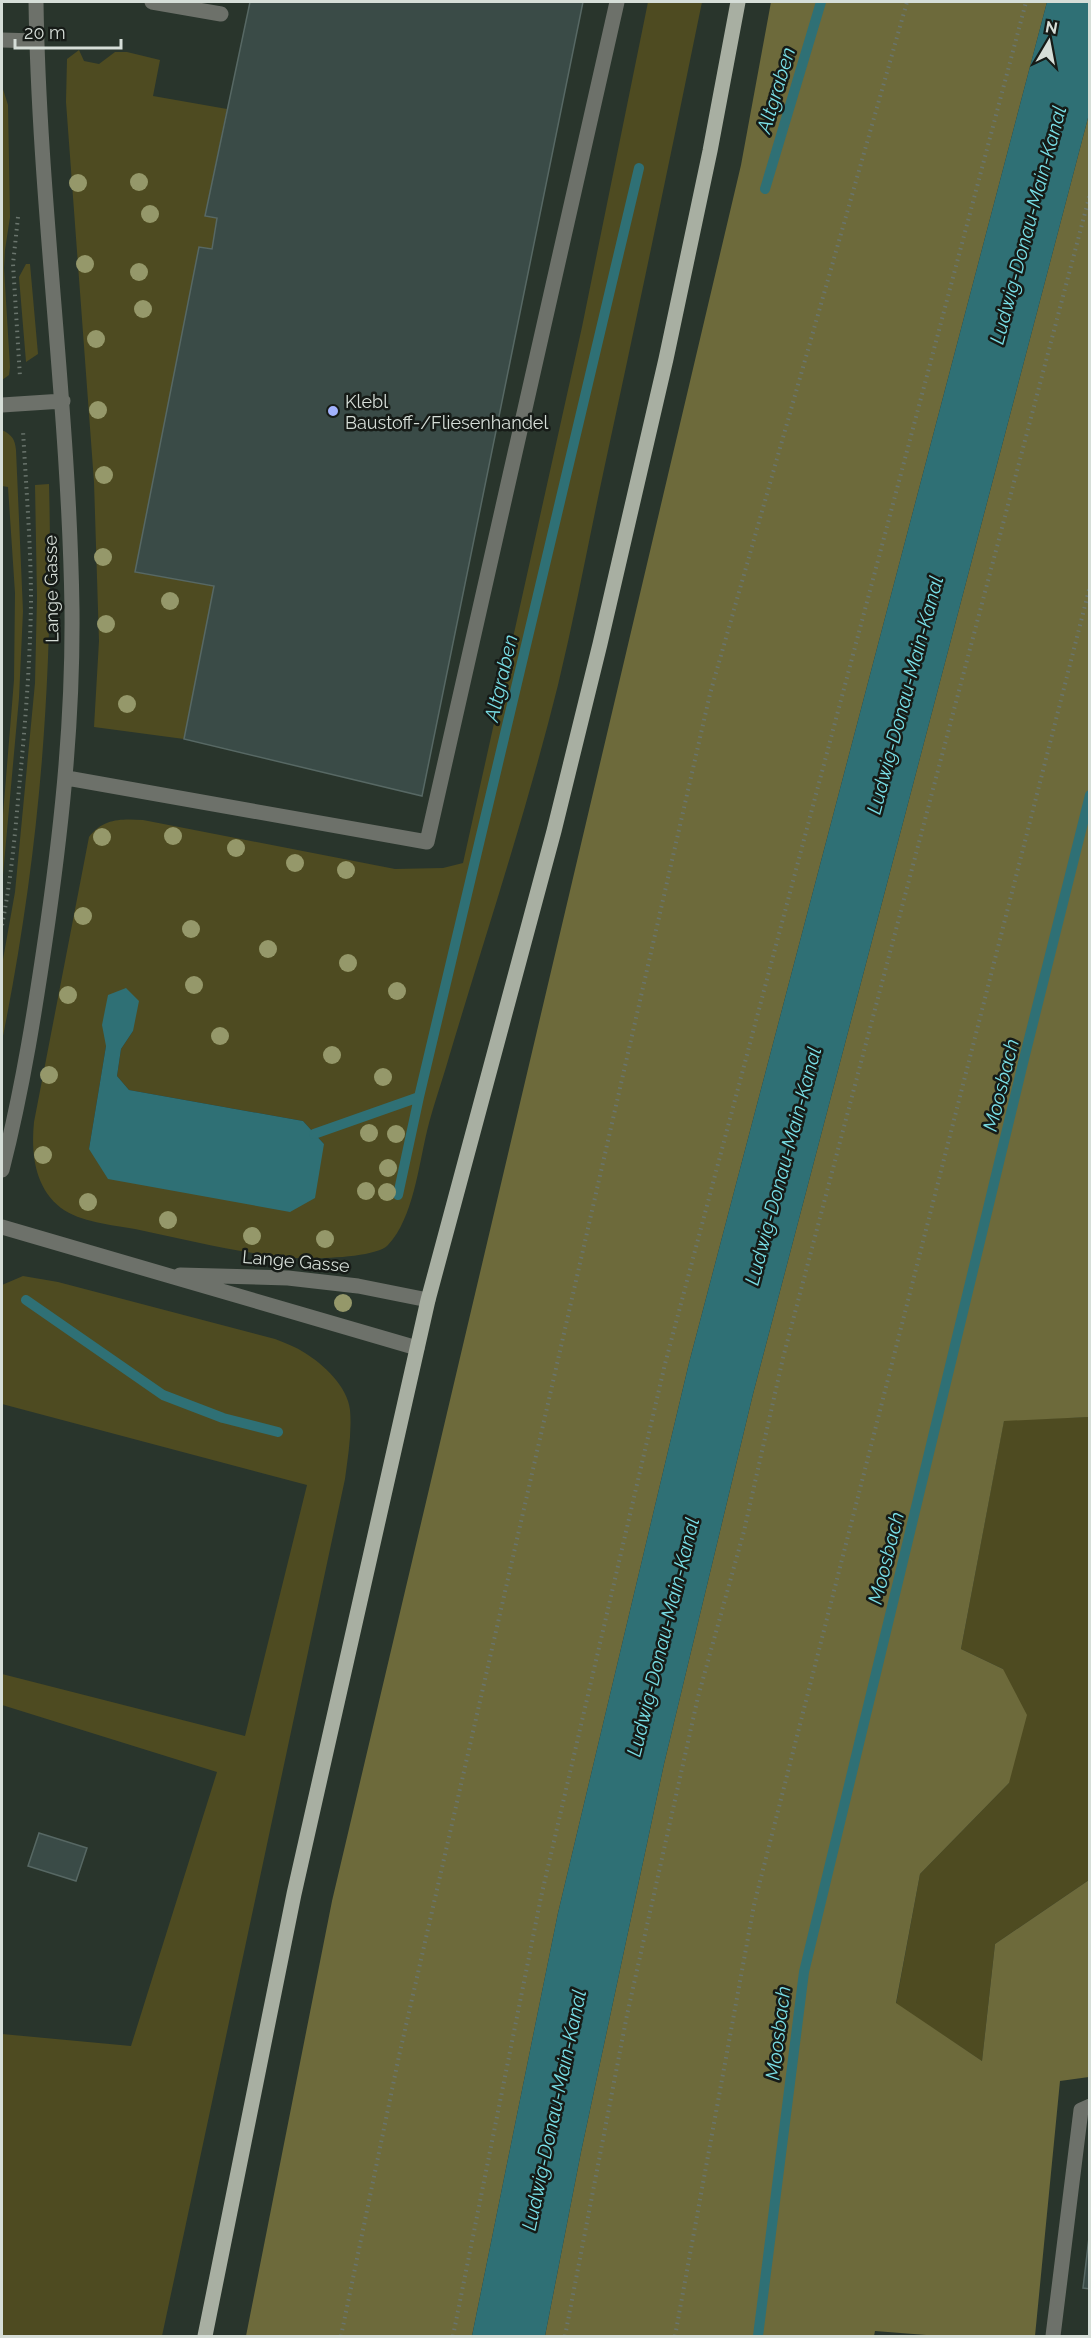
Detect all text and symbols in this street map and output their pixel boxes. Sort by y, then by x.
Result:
scale bar [15,12,122,50]
north arrow [1019,12,1079,72]
text: N [1044,17,1059,38]
text: 20 m [24,22,66,43]
water label: Altgraben [751,44,800,137]
water label: Ludwig-Donau-Main-Kanal [985,103,1071,347]
place label: Klebl Baustoff-/Fliesenhandel [345,391,548,433]
marker: Klebl Baustoff-/Fliesenhandel [326,404,340,418]
street label: Lange Gasse [40,535,62,643]
water label: Ludwig-Donau-Main-Kanal [862,573,948,817]
water label: Altgraben [479,632,523,725]
water label: Moosbach [978,1036,1024,1134]
water label: Ludwig-Donau-Main-Kanal [740,1044,826,1288]
street label: Lange Gasse [241,1246,351,1276]
water label: Moosbach [863,1509,909,1607]
water label: Ludwig-Donau-Main-Kanal [622,1515,704,1759]
water label: Moosbach [760,1985,796,2081]
water label: Ludwig-Donau-Main-Kanal [517,1987,591,2233]

